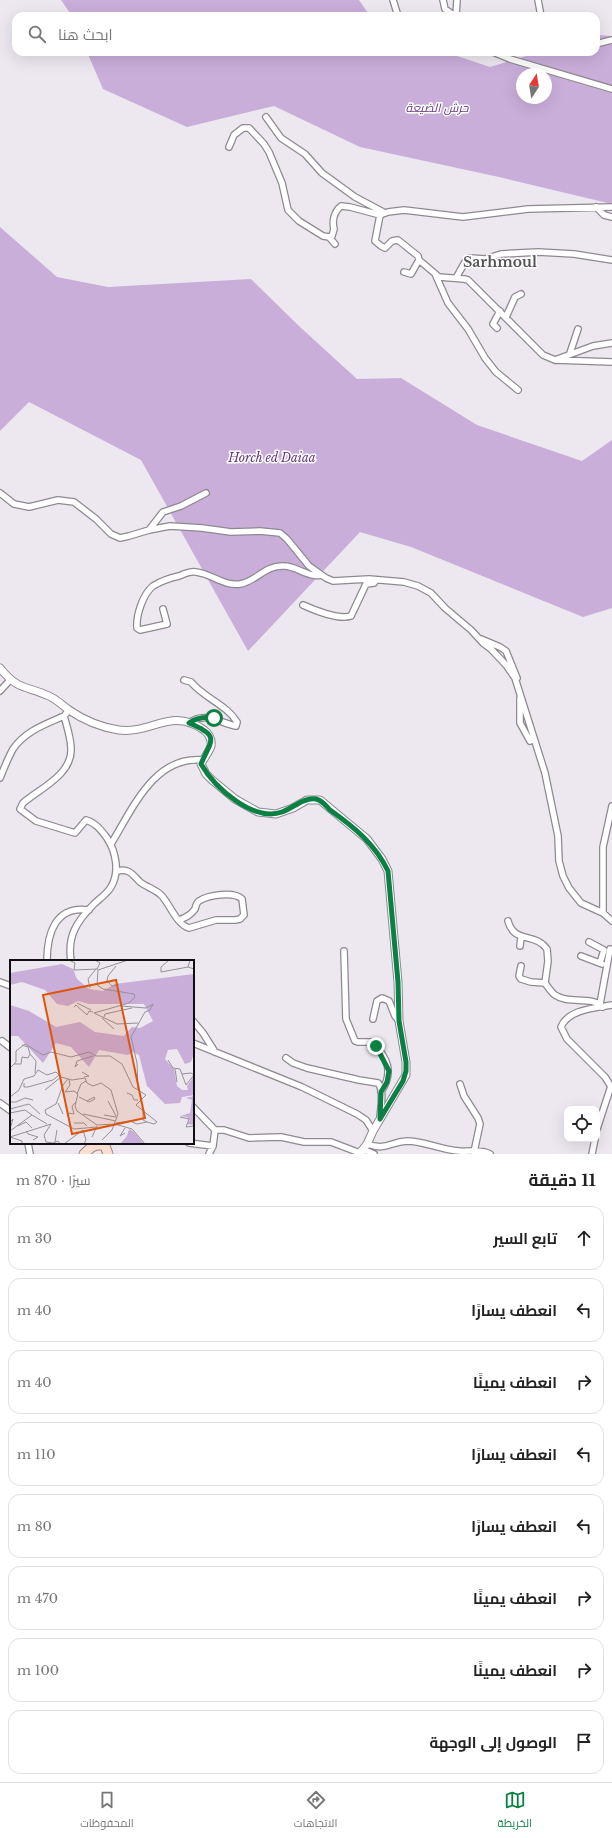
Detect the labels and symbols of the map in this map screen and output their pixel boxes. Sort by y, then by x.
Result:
north arrow [516,68,552,104]
park label: حرش الضيعة [406,100,470,115]
district label: Sarhmoul [463,253,537,271]
park label: Horch ed Daiaa [227,450,316,465]
route start [205,709,223,727]
inset map [10,960,194,1144]
route end [367,1037,385,1055]

